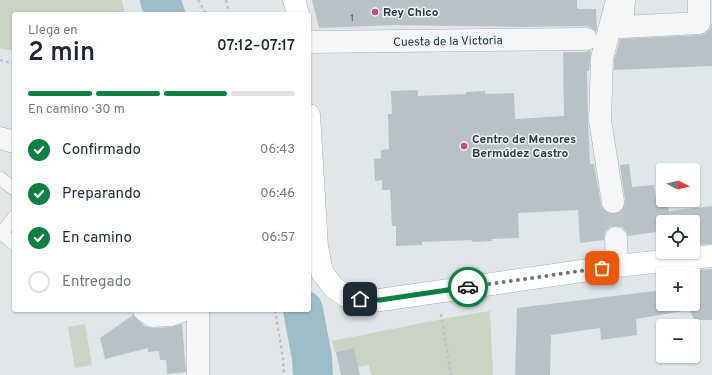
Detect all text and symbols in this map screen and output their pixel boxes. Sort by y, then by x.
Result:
place label: Rey Chico [383,5,439,21]
marker: Rey Chico [370,7,380,17]
house number: 1 [350,12,354,25]
text: Llega en [28,23,78,39]
street label: Cuesta de la Victoria [393,33,503,51]
text: 2 min [28,37,95,70]
text: 07:12–07:17 [217,37,295,56]
text: En camino · 30 m [28,102,125,118]
place label: Centro de Menores Bermúdez Castro [472,132,576,162]
icon: check [28,139,50,161]
text: Confirmado [62,141,141,160]
marker: Centro de Menores Bermúdez Castro [459,141,469,151]
text: 06:43 [260,142,295,158]
north arrow [656,163,700,207]
map controls [656,163,700,363]
icon: check [28,183,50,205]
text: Preparando [62,185,141,204]
text: 06:46 [260,186,295,202]
button: locate [656,215,700,259]
icon: check [28,227,50,249]
text: En camino [62,229,132,248]
text: 06:57 [261,230,295,246]
pin [585,251,619,285]
icon: bag [591,257,613,279]
courier [448,267,488,307]
button: + [656,267,700,311]
text: Entregado [62,273,131,292]
icon: car [457,276,479,298]
pin [343,282,377,316]
icon: home [349,288,371,310]
button: − [656,319,700,363]

